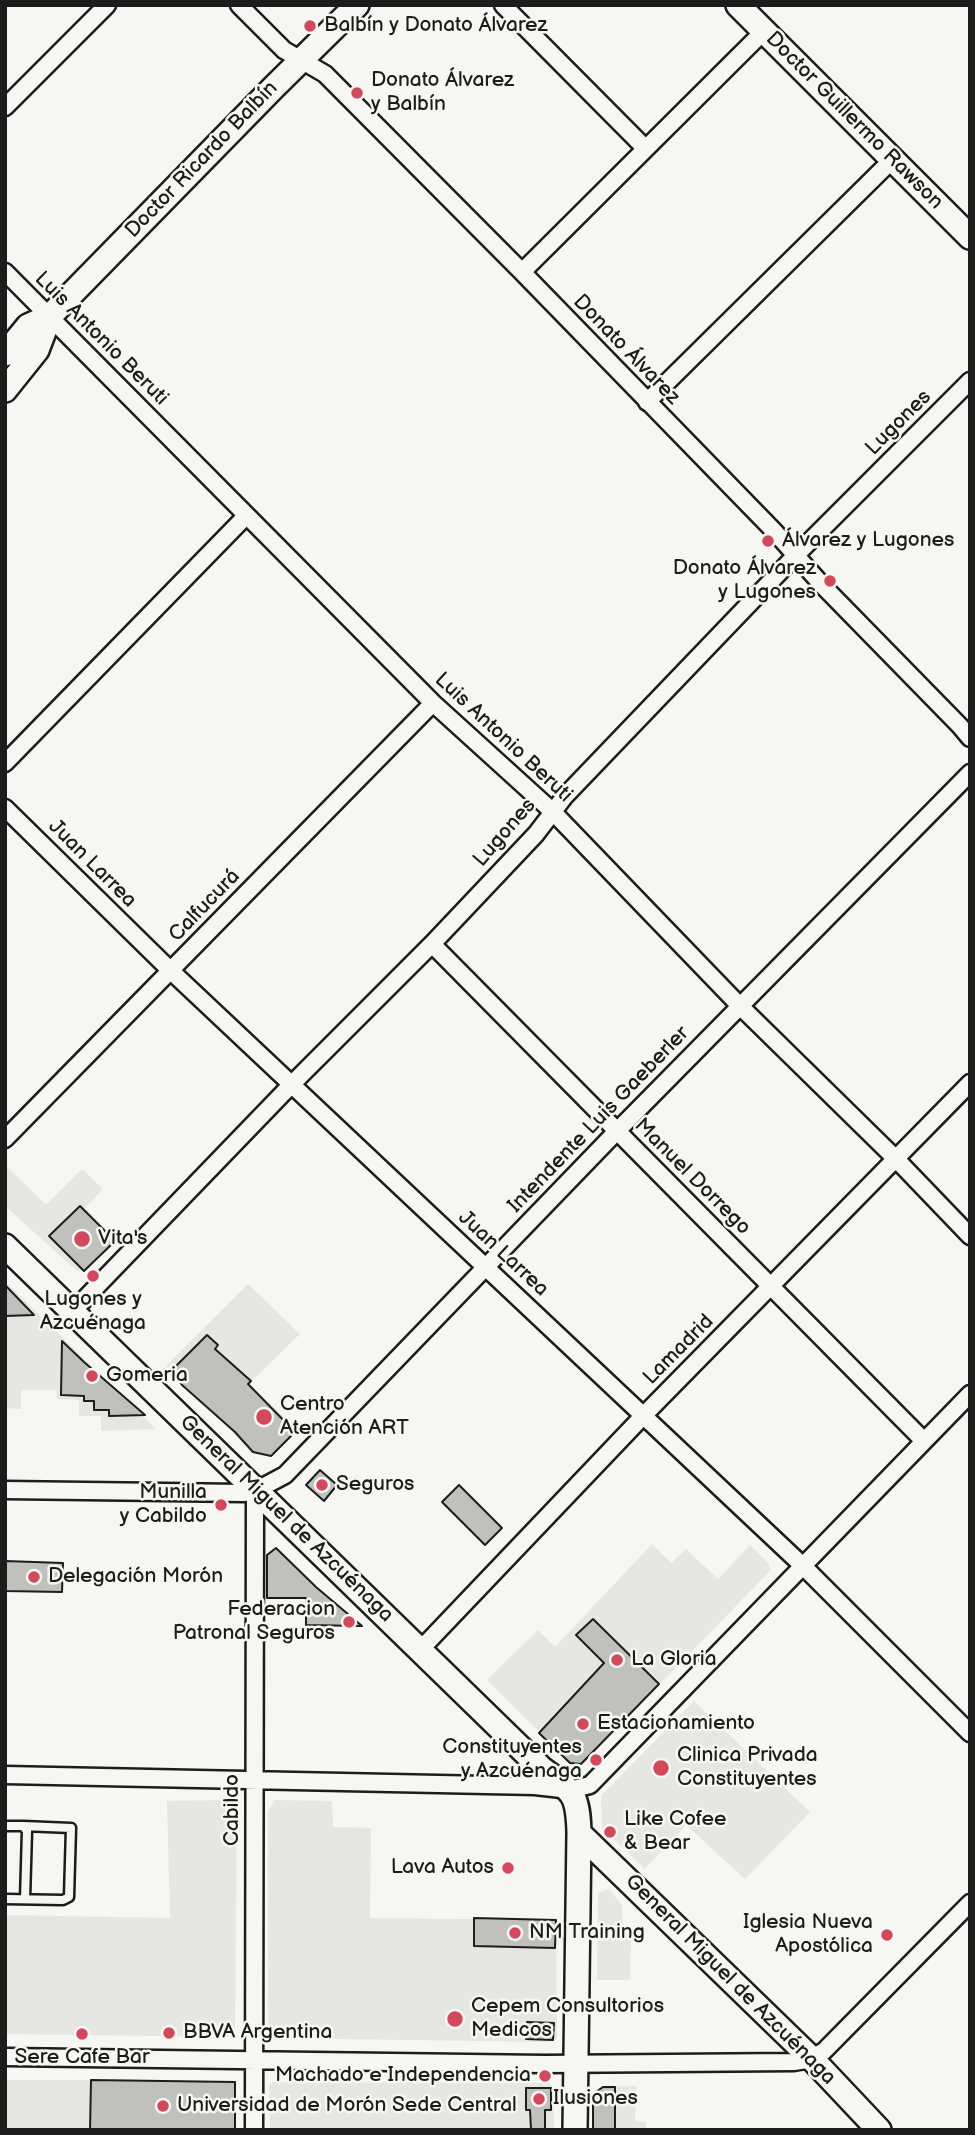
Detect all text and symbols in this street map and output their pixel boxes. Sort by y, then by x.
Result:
place label: Balbín y Donato Álvarez [324,13,548,39]
marker: Balbín y Donato Álvarez [302,18,318,34]
street label: Doctor Guillermo Rawson [760,27,948,215]
place label: Donato Álvarez y Balbín [371,68,514,118]
street label: Doctor Ricardo Balbín [121,76,283,244]
marker: Donato Álvarez y Balbín [349,85,365,101]
street label: Luis Antonio Beruti [29,267,173,411]
street label: Donato Álvarez [567,290,685,410]
street label: Lugones [861,385,937,461]
place label: Álvarez y Lugones [782,528,954,554]
marker: Álvarez y Lugones [760,533,776,549]
place label: Donato Álvarez y Lugones [673,556,816,606]
marker: Donato Álvarez y Lugones [822,573,838,589]
street label: Luis Antonio Beruti [429,668,577,808]
street label: Lugones [468,794,542,872]
street label: Juan Larrea [43,815,141,913]
street label: Calfucurá [164,864,246,948]
street label: Intendente Luis Gaeberler [503,1021,695,1219]
street label: Manuel Dorrego [628,1113,756,1241]
street label: Juan Larrea [453,1206,553,1302]
place label: Vita's [98,1226,147,1252]
marker: Vita's [72,1229,92,1249]
marker: Lugones y Azcuénaga [85,1268,101,1284]
place label: Lugones y Azcuénaga [40,1287,146,1337]
street label: Lamadrid [639,1310,719,1390]
place label: Gomeria [106,1363,188,1389]
marker: Gomeria [84,1368,100,1384]
place label: Centro Atención ART [280,1392,409,1442]
marker: Centro Atención ART [254,1407,274,1427]
street label: General Miguel de Azcuénaga [174,1410,398,1628]
place label: Seguros [336,1472,414,1498]
marker: Seguros [314,1477,330,1493]
place label: Munilla y Cabildo [120,1480,207,1530]
marker: Munilla y Cabildo [213,1497,229,1513]
place label: Delegación Morón [48,1564,223,1590]
marker: Delegación Morón [26,1569,42,1585]
place label: Federacion Patronal Seguros [173,1597,335,1647]
marker: Federacion Patronal Seguros [341,1614,357,1630]
place label: La Gloria [631,1647,717,1673]
marker: La Gloria [609,1652,625,1668]
place label: Estacionamiento [597,1711,755,1737]
marker: Estacionamiento [575,1716,591,1732]
place label: Constituyentes y Azcuénaga [442,1735,582,1785]
place label: Clinica Privada Constituyentes [677,1743,818,1793]
marker: Constituyentes y Azcuénaga [588,1752,604,1768]
marker: Clinica Privada Constituyentes [651,1758,671,1778]
street label: Cabildo [220,1774,246,1846]
place label: Like Cofee & Bear [624,1807,726,1857]
marker: Like Cofee & Bear [602,1824,618,1840]
place label: Lava Autos [391,1855,494,1881]
marker: Lava Autos [500,1860,516,1876]
street label: General Miguel de Azcuénaga [619,1869,841,2091]
place label: Iglesia Nueva Apostólica [743,1910,873,1960]
place label: NM Training [529,1920,645,1946]
marker: NM Training [507,1925,523,1941]
marker: Iglesia Nueva Apostólica [879,1927,895,1943]
place label: Cepem Consultorios Medicos [471,1994,664,2044]
marker: Cepem Consultorios Medicos [445,2009,465,2029]
place label: BBVA Argentina [183,2020,332,2046]
marker: BBVA Argentina [161,2025,177,2041]
marker: Sere Cafe Bar [74,2026,90,2042]
place label: Sere Cafe Bar [15,2045,149,2071]
place label: Machado e Independencia [275,2063,531,2089]
marker: Machado e Independencia [537,2068,553,2084]
place label: Ilusiones [553,2086,638,2112]
marker: Ilusiones [531,2091,547,2107]
place label: Universidad de Morón Sede Central [177,2093,517,2119]
marker: Universidad de Morón Sede Central [155,2098,171,2114]

